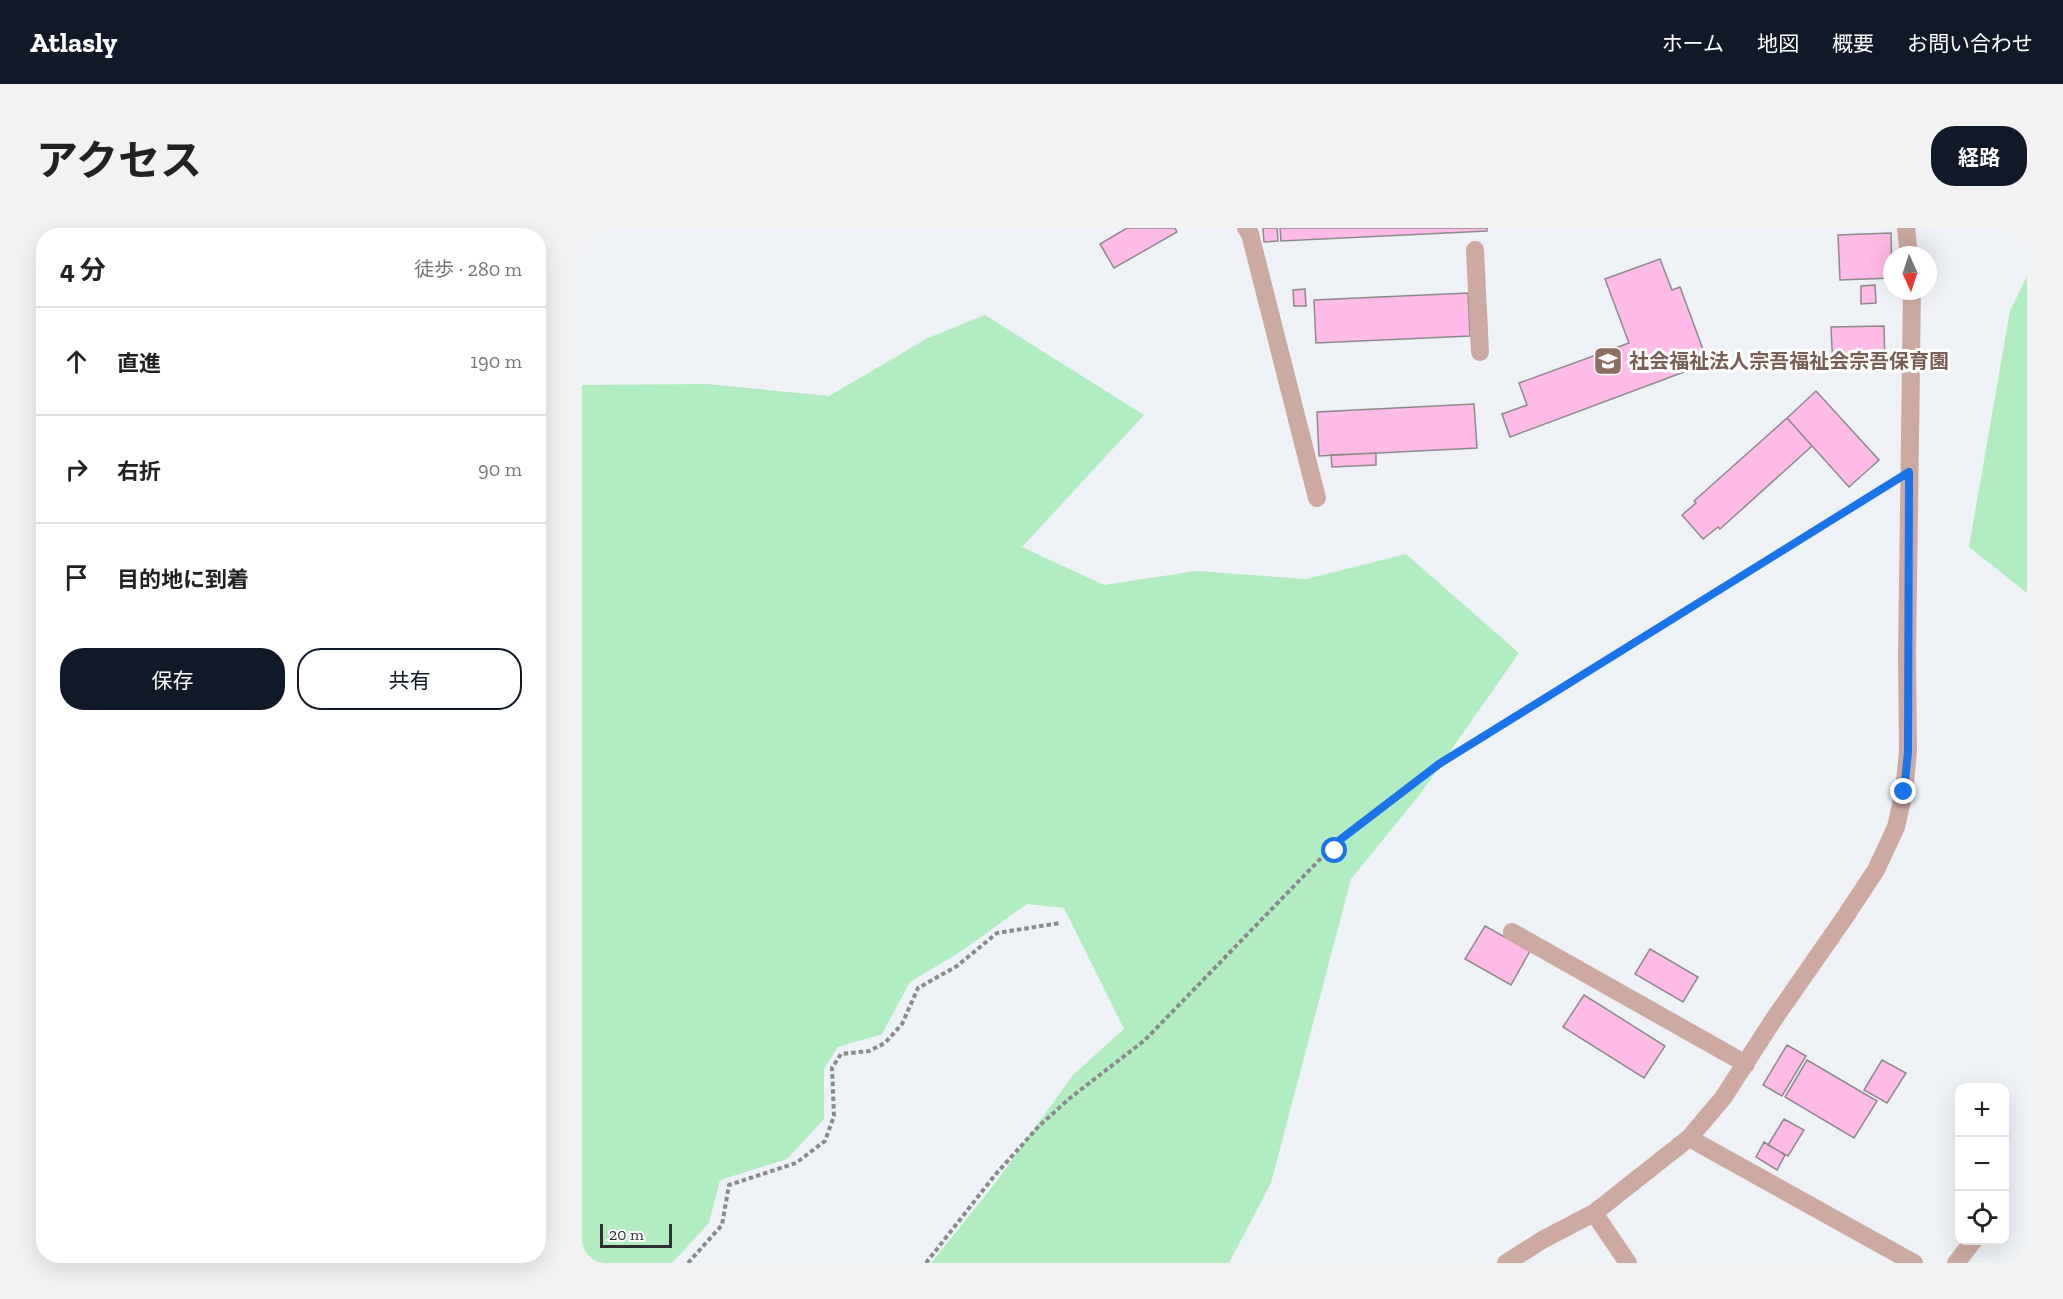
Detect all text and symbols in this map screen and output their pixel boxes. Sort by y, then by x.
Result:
text: Atlasly [30,26,117,59]
text: ホーム [1662,31,1724,56]
text: 地図 [1757,31,1799,56]
text: 概要 [1832,31,1874,56]
text: お問い合わせ [1907,31,2033,56]
button: 経路 [1931,126,2027,186]
text: アクセス [36,135,202,186]
north arrow [1883,246,1937,300]
text: 4 分 [60,254,106,286]
text: 徒歩 · 280 m [414,257,522,281]
icon: ahead [60,345,93,378]
school or university icon: 社会福祉法人宗吾福祉会宗吾保育園 [1592,345,1624,377]
text: 190 m [470,349,522,373]
place label: 社会福祉法人宗吾福祉会宗吾保育園 [1629,349,1949,373]
text: 直進 [117,350,161,377]
icon: right [60,453,93,486]
text: 90 m [478,457,522,481]
text: 右折 [117,458,161,485]
icon: arrive [60,561,93,594]
text: 目的地に到着 [117,566,249,593]
button: 保存 [60,648,285,710]
button: 共有 [297,648,522,710]
route end [1890,778,1916,804]
route start [1321,837,1347,863]
map controls [1955,1083,2009,1245]
button: + [1955,1083,2009,1137]
button: − [1955,1137,2009,1191]
button: locate [1955,1191,2009,1245]
scale bar [600,1221,672,1248]
text: 20 m [609,1225,644,1244]

